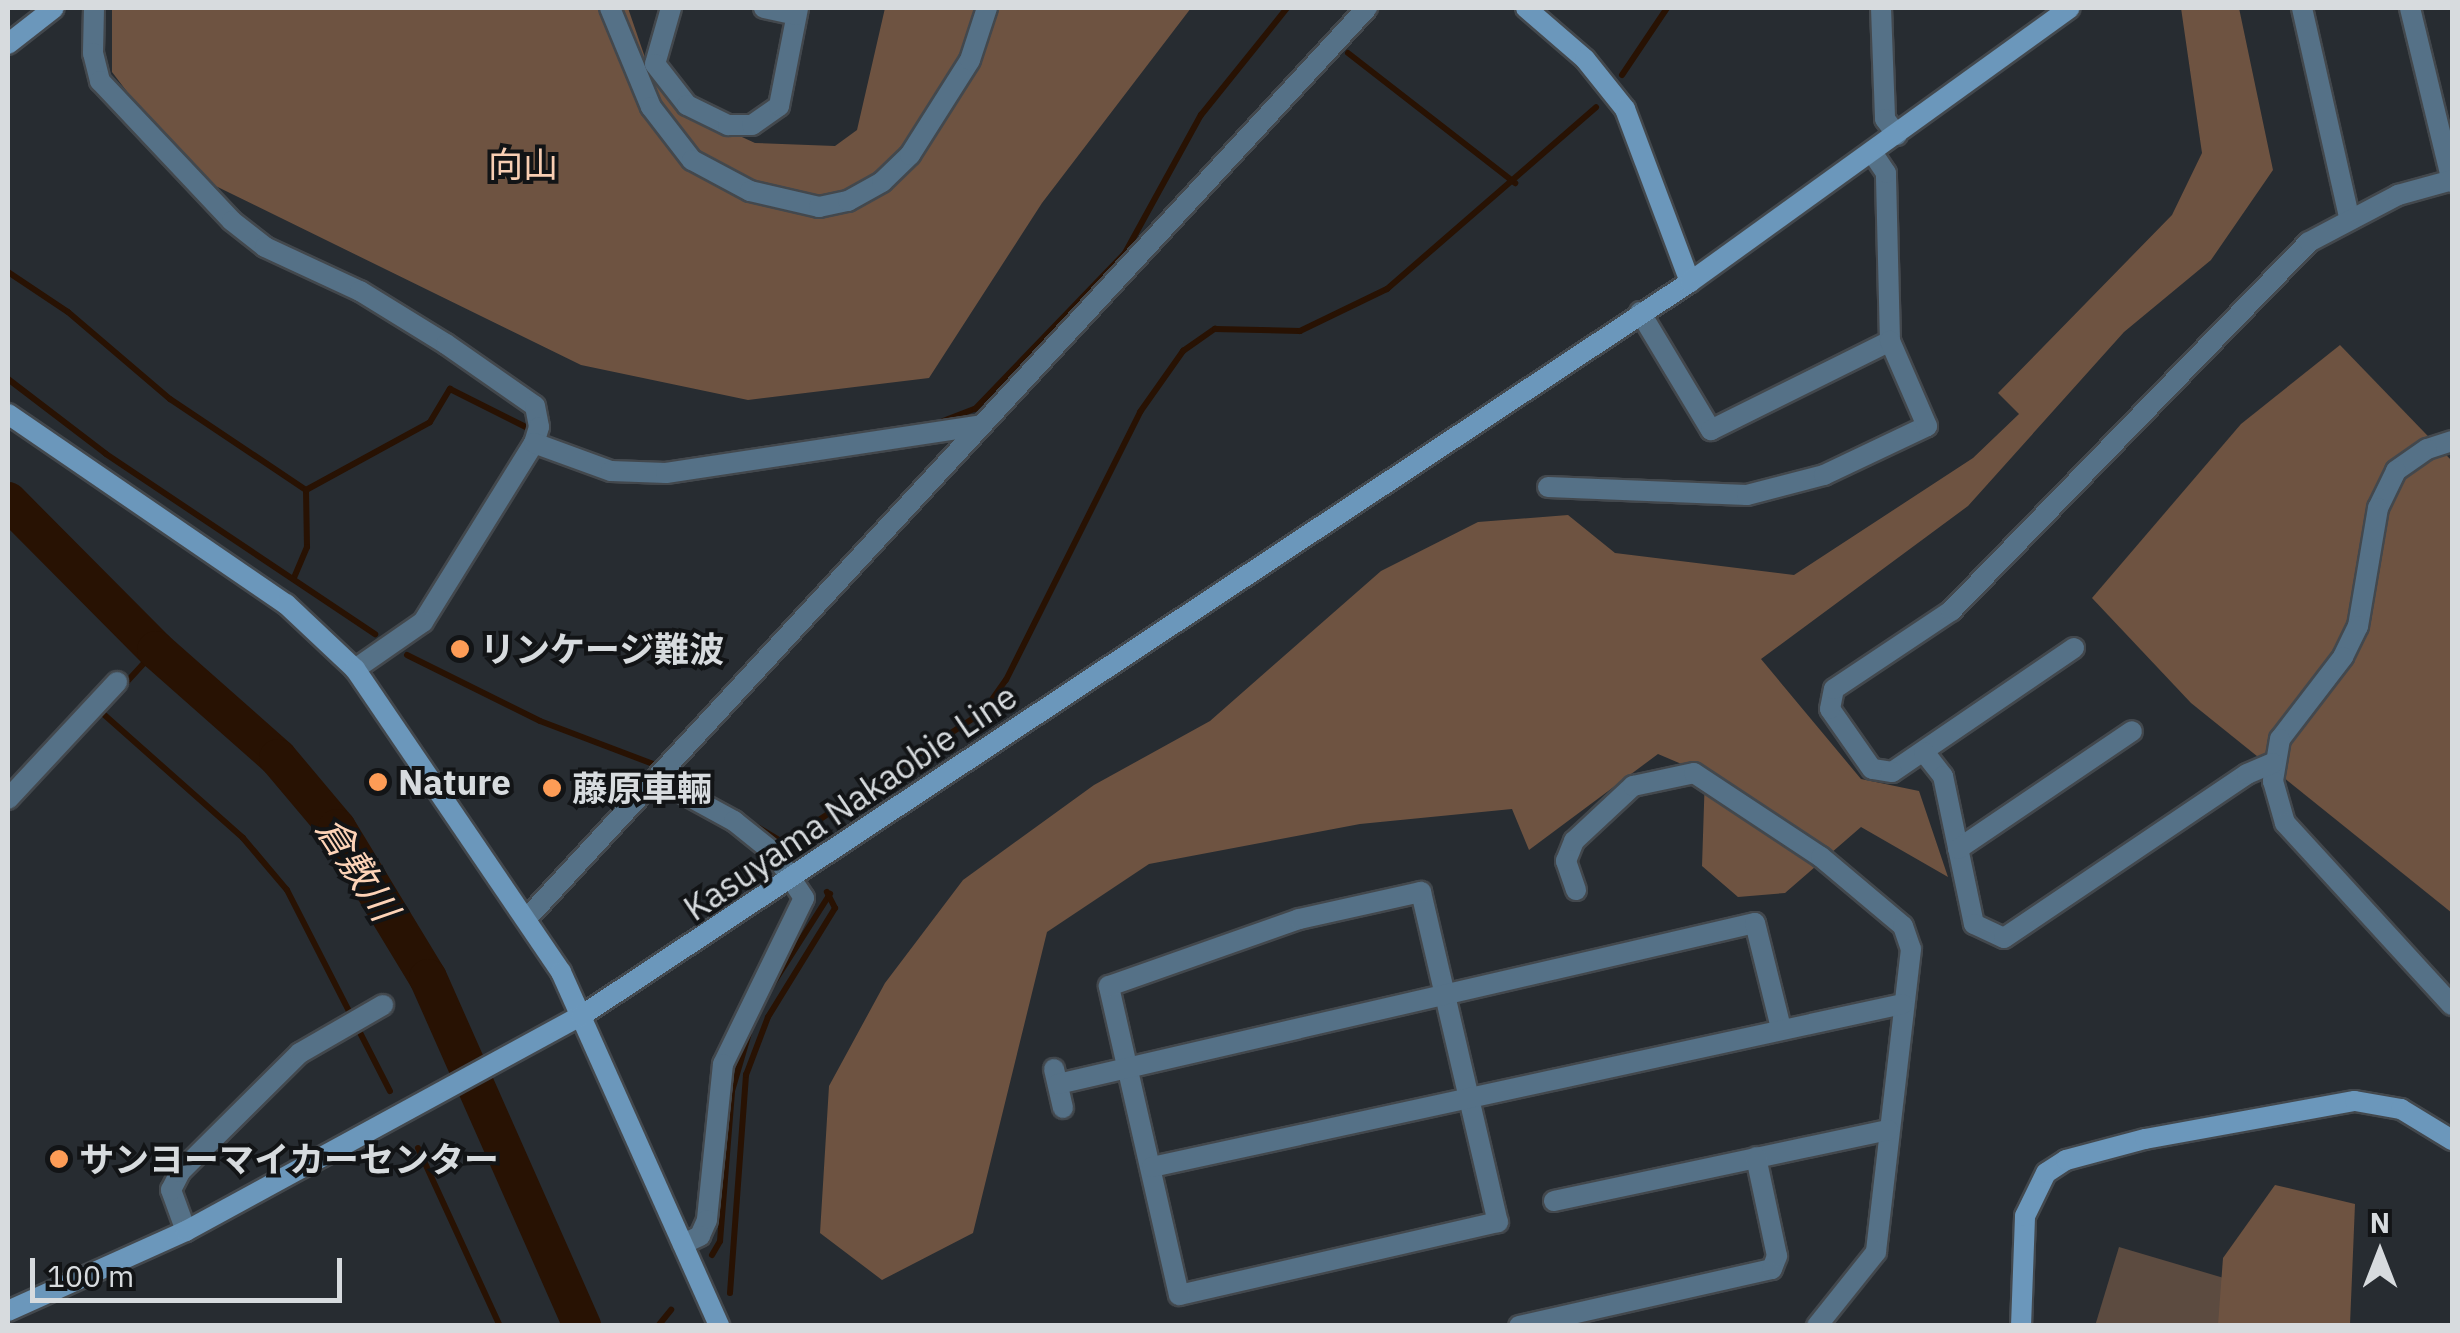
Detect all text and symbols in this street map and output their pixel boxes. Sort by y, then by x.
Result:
park label: 向山 [488,143,558,185]
place label: リンケージ難波 [480,628,725,670]
marker: リンケージ難波 [449,638,471,660]
street label: Kasuyama Nakaobie Line [676,675,1024,929]
place label: Nature [398,761,511,803]
place label: 藤原車輛 [572,767,712,809]
marker: Nature [367,771,389,793]
marker: 藤原車輛 [541,777,563,799]
water label: 倉敷川 [308,808,408,928]
place label: サンヨーマイカーセンター [79,1138,499,1180]
marker: サンヨーマイカーセンター [48,1148,70,1170]
north arrow [2330,1203,2430,1303]
text: N [2370,1204,2390,1241]
scale bar [35,1238,348,1300]
text: 100 m [47,1256,134,1295]

